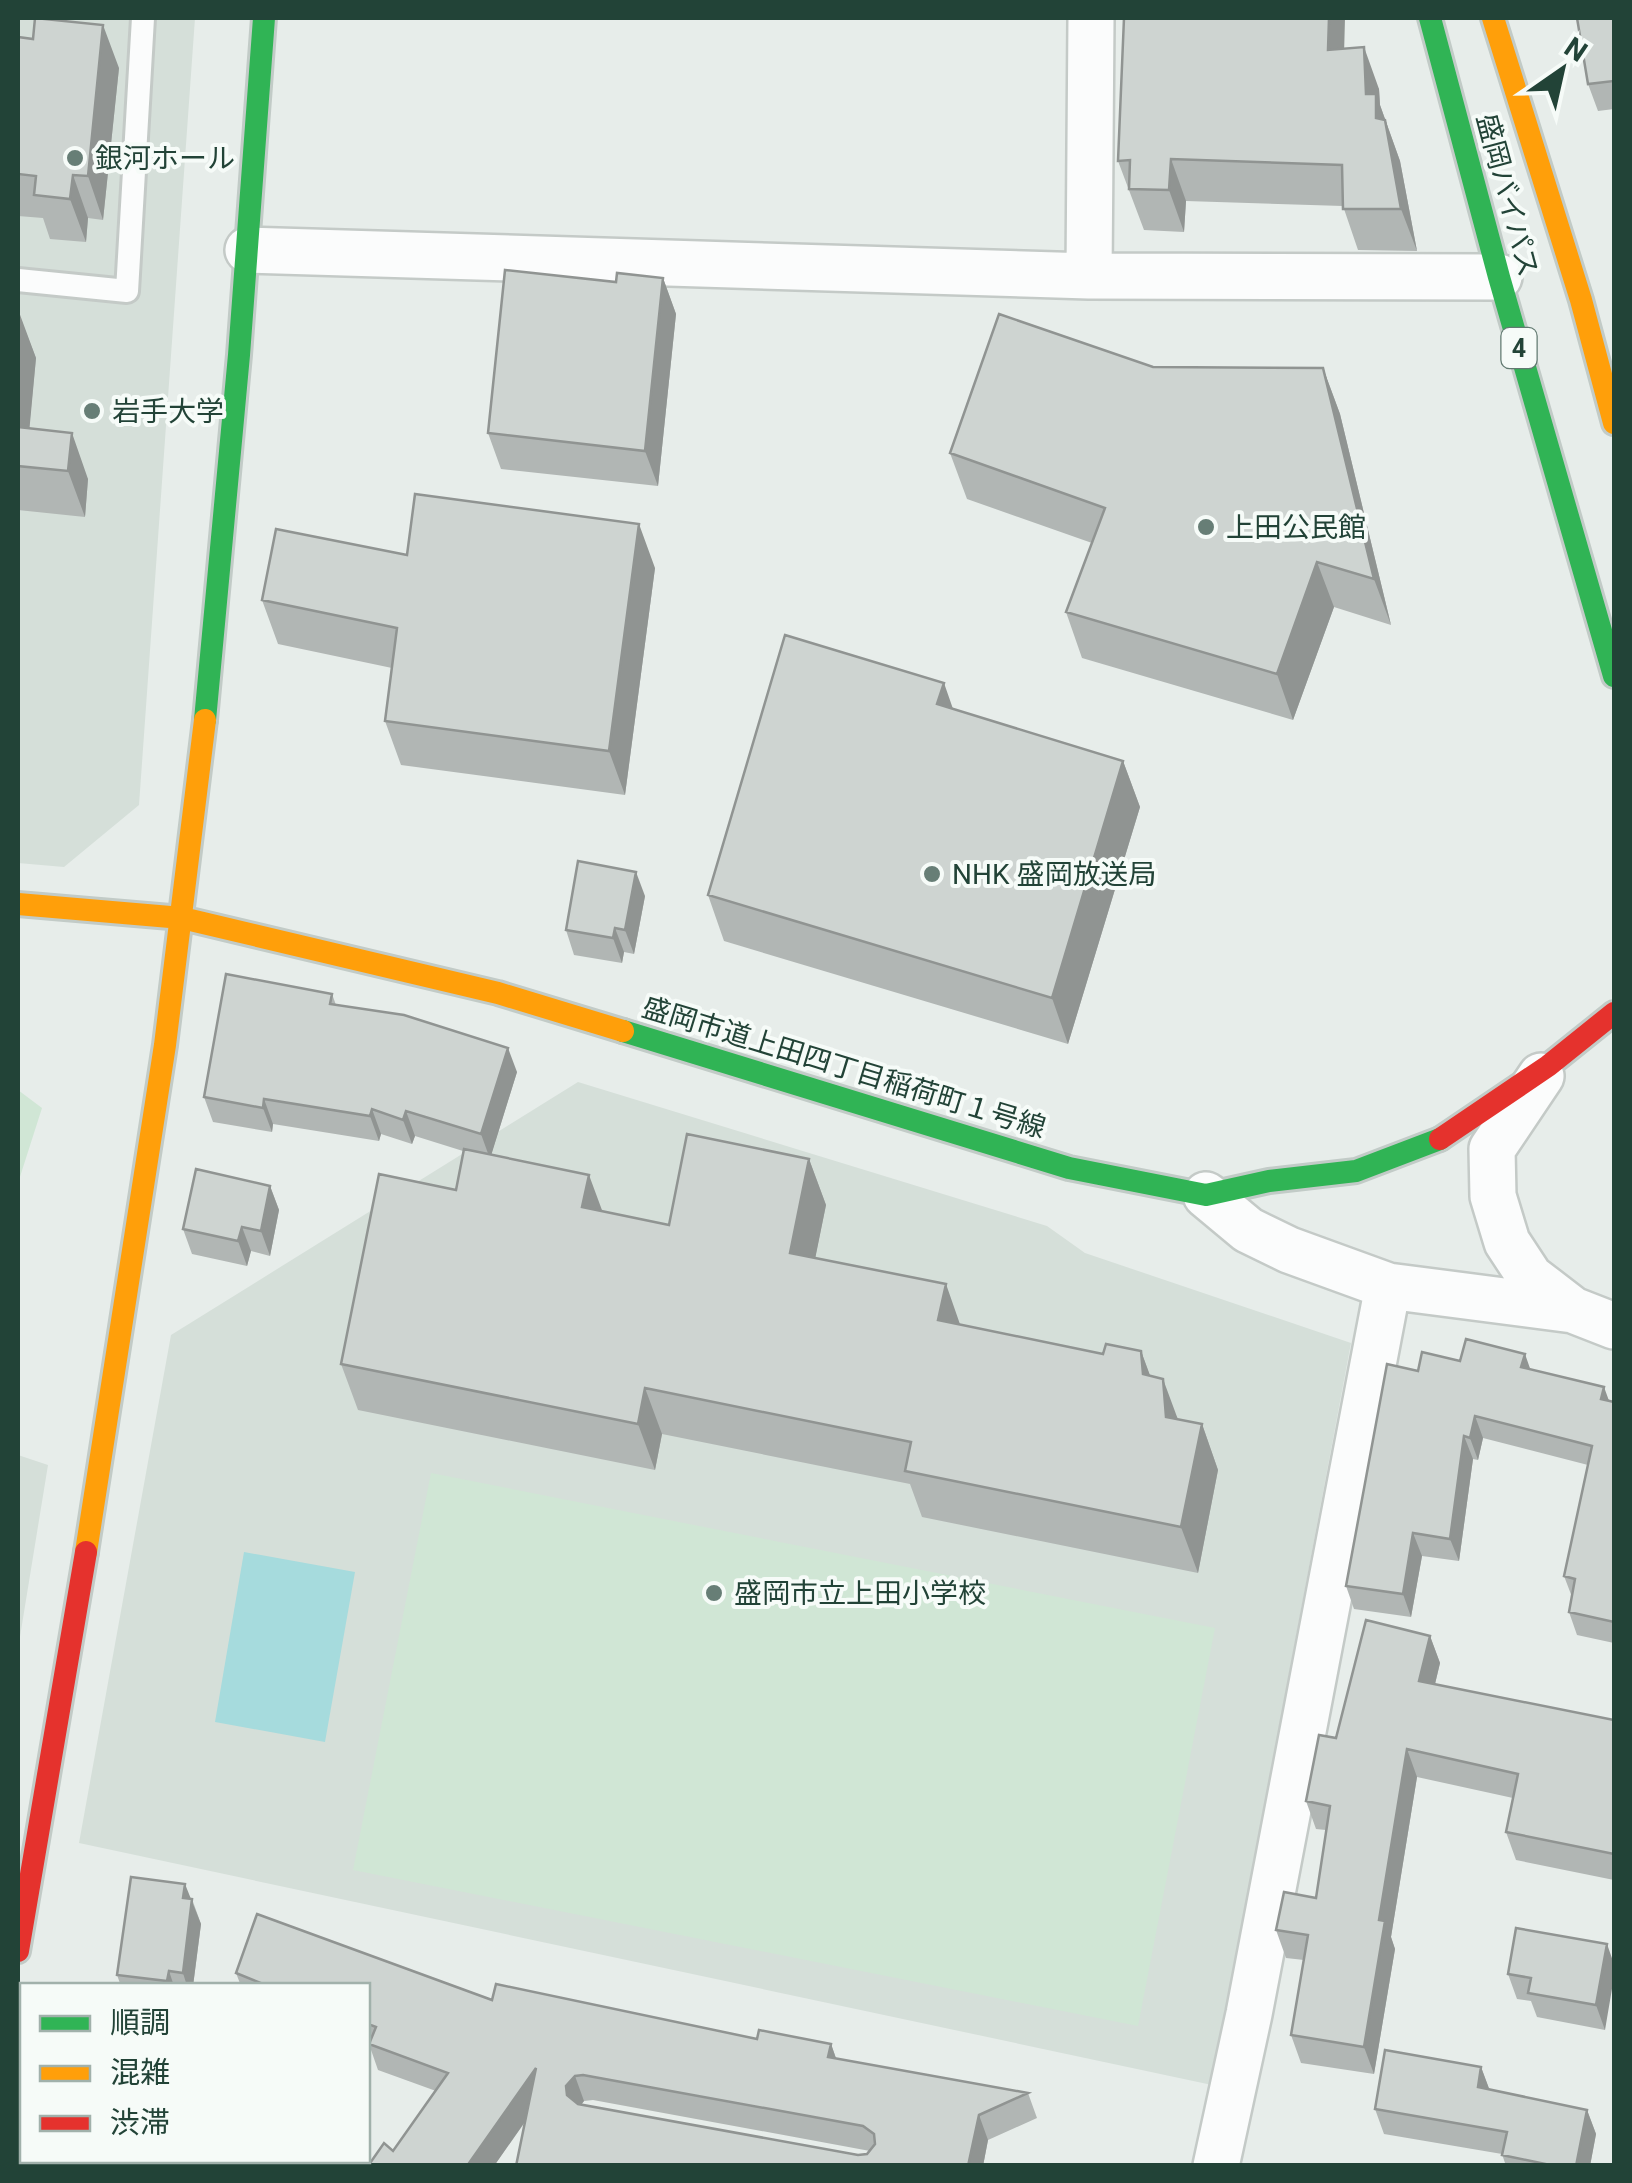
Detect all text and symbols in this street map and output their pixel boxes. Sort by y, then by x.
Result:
north arrow [1512,20,1612,120]
text: N [1558,30,1593,69]
street label: 盛岡バイパス [1470,110,1545,280]
place label: 銀河ホール [95,142,235,175]
marker: 銀河ホール [64,147,86,169]
road number: 4 [1502,328,1536,368]
place label: 岩手大学 [112,395,224,428]
marker: 岩手大学 [81,400,103,422]
place label: 上田公民館 [1226,511,1366,544]
marker: 上田公民館 [1195,516,1217,538]
place label: NHK 盛岡放送局 [952,858,1156,891]
marker: NHK 盛岡放送局 [921,863,943,885]
street label: 盛岡市道上田四丁目稲荷町１号線 [638,990,1050,1145]
place label: 盛岡市立上田小学校 [734,1577,986,1610]
marker: 盛岡市立上田小学校 [703,1582,725,1604]
legend [20,1983,370,2163]
text: 順調 [110,2005,170,2040]
text: 混雑 [110,2055,170,2090]
text: 渋滞 [110,2105,170,2140]

